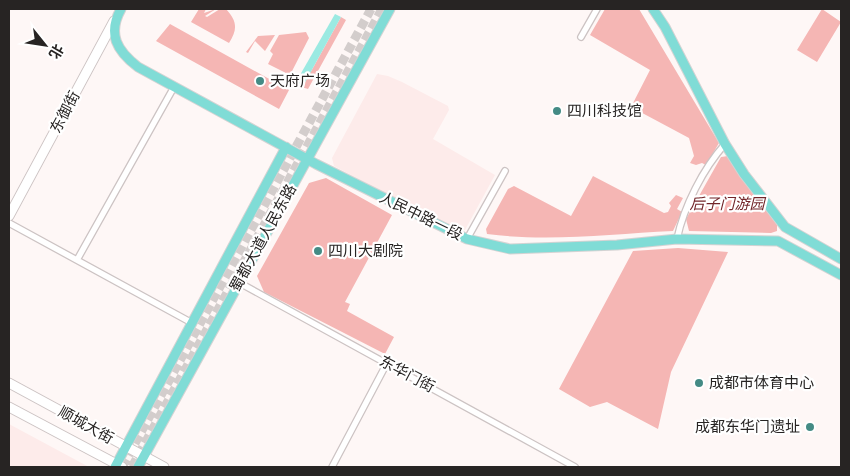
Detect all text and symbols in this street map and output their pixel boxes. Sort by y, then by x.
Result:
north arrow [20,20,70,70]
text: 北 [45,41,68,62]
place label: 天府广场 [270,71,330,90]
marker: 天府广场 [254,75,266,87]
street label: 东御街 [46,87,84,136]
place label: 四川科技馆 [567,101,642,120]
marker: 四川科技馆 [551,105,563,117]
street label: 蜀都大道人民东路 [225,181,300,295]
street label: 人民中路一段 [377,187,466,244]
park label: 后子门游园 [689,194,766,213]
place label: 四川大剧院 [328,241,403,260]
marker: 四川大剧院 [312,245,324,257]
street label: 东华门街 [376,351,438,396]
place label: 成都市体育中心 [709,373,814,392]
marker: 成都市体育中心 [693,377,705,389]
street label: 顺城大街 [55,402,117,447]
place label: 成都东华门遗址 [695,417,800,436]
marker: 成都东华门遗址 [804,421,816,433]

